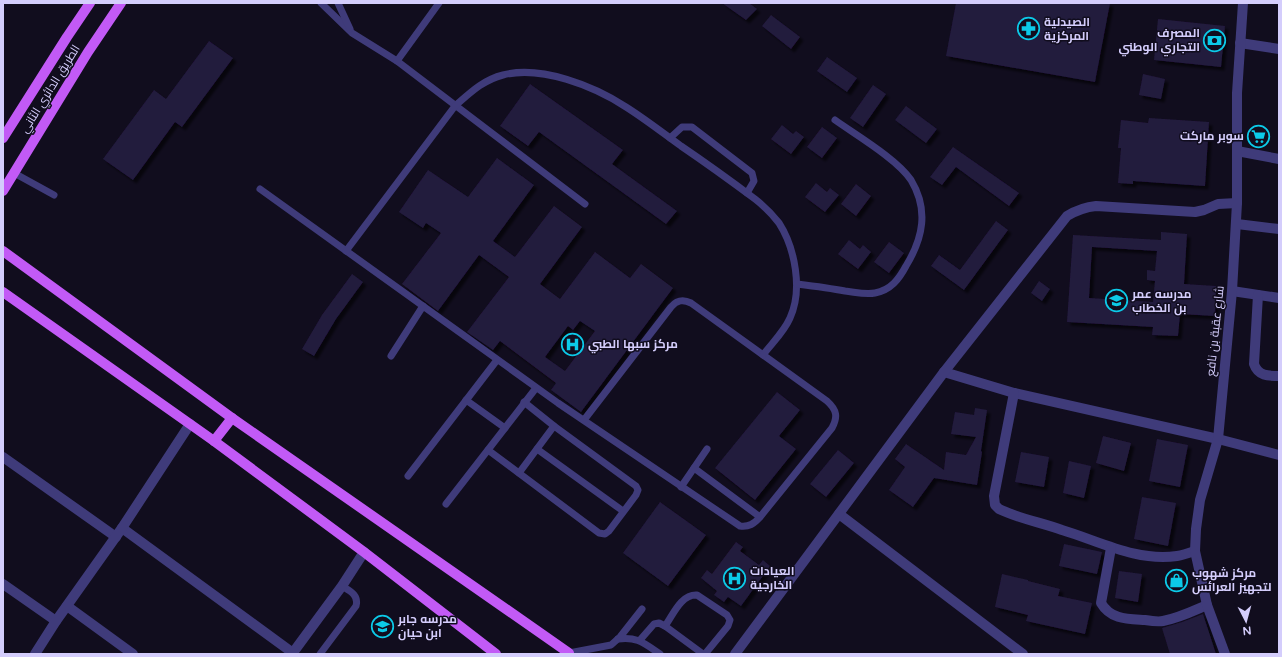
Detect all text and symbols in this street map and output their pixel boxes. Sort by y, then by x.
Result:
place label: الصيدلية المركزية [1044,15,1090,44]
pharmacy icon: الصيدلية المركزية [1015,16,1041,42]
place label: المصرف التجاري الوطني [1118,26,1200,57]
bank icon: المصرف التجاري الوطني [1202,27,1228,53]
street label: الطريق الدائري الثاني [17,42,85,137]
supermarket icon: سوبر ماركت [1246,123,1272,149]
place label: سوبر ماركت [1180,129,1244,144]
street label: شارع عقبة بن نافع [1203,285,1228,377]
place label: مدرسه عمر بن الخطاب [1131,287,1192,316]
school or university icon: مدرسه عمر بن الخطاب [1104,288,1130,314]
hospital icon: مركز سبها الطبي [560,331,586,357]
place label: مركز سبها الطبي [588,337,678,354]
place label: العيادات الخارجية [750,564,794,593]
hospital icon: العيادات الخارجية [722,565,748,591]
place label: مركز شهوب لتجهيز العرائس [1192,566,1272,595]
shop icon: مركز شهوب لتجهيز العرائس [1164,567,1190,593]
north arrow [1226,601,1266,641]
place label: مدرسه جابر ابن حيان [397,612,457,641]
school or university icon: مدرسه جابر ابن حيان [369,613,395,639]
text: N [1242,624,1252,637]

